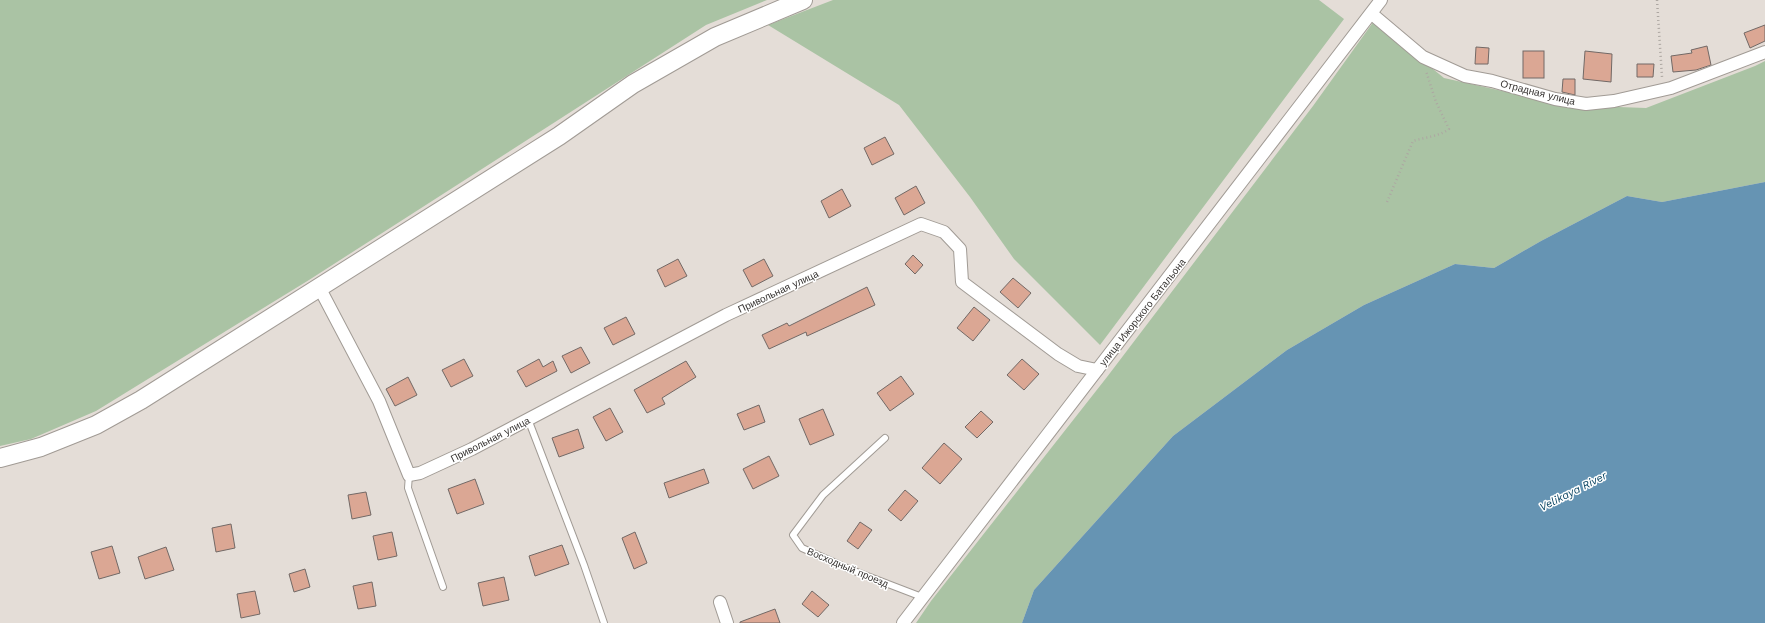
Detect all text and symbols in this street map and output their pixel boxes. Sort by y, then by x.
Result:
street label: Отрадная улица [1499,78,1577,107]
street label: улица Ижорского Батальона [1097,256,1188,368]
street label: Привольная улица [736,268,820,315]
street label: Привольная улица [449,415,532,464]
water label: Velikaya River [1537,469,1610,514]
street label: Восходный проезд [806,545,890,590]

